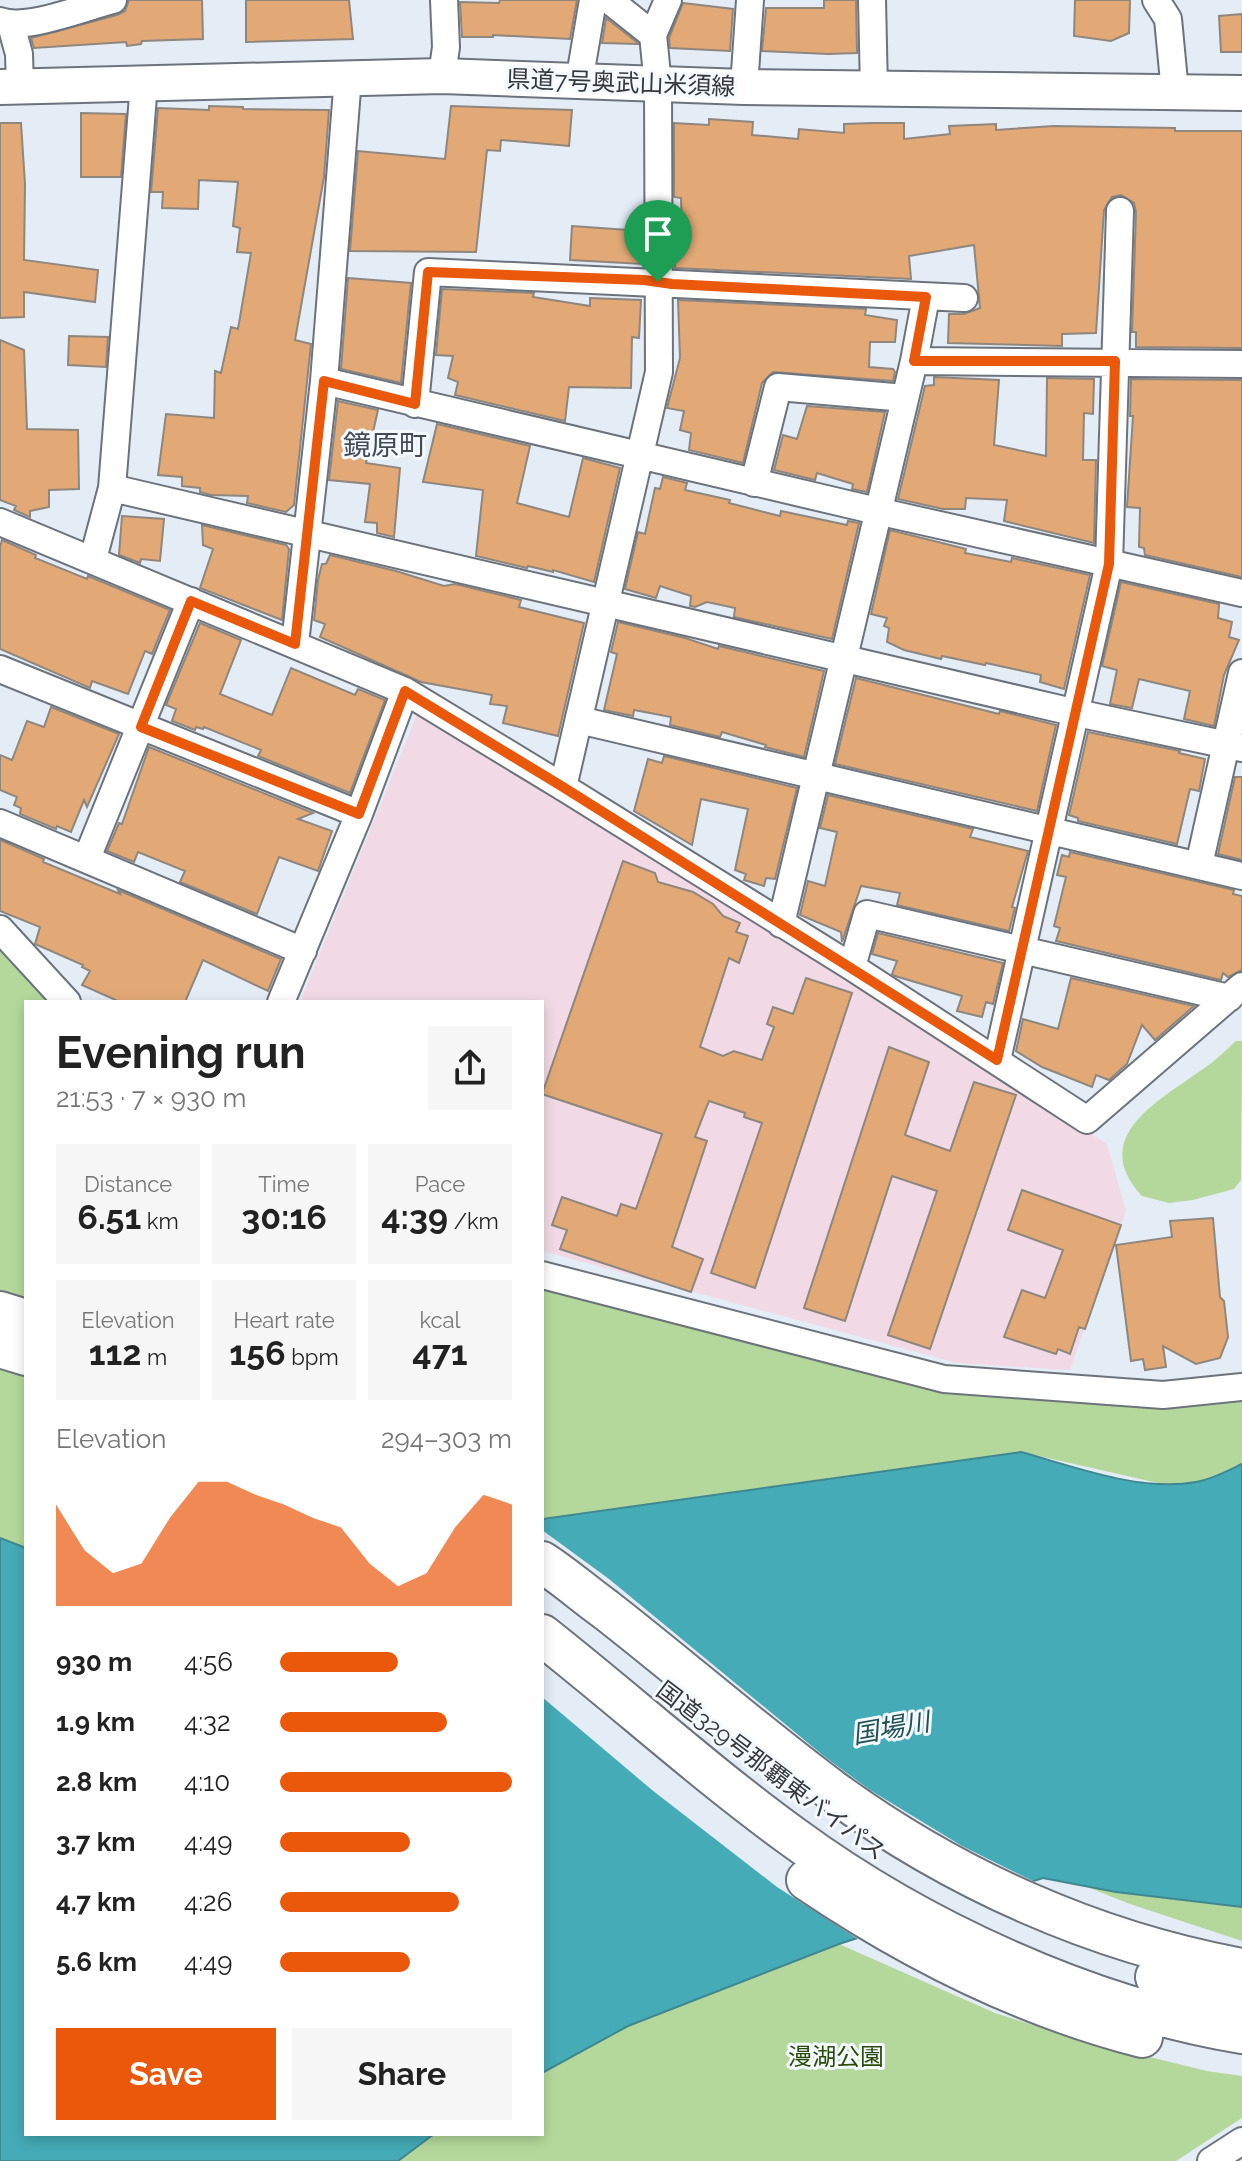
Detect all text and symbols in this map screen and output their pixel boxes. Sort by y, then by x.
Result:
street label: 県道7号奥武山米須線 [506,64,736,101]
pin [624,200,692,282]
icon: arrive [636,212,680,256]
district label: 鏡原町 [343,429,427,462]
button: share [428,1026,512,1110]
text: Evening run [56,1027,305,1078]
text: 21:53 · 7 × 930 m [56,1083,246,1113]
text: Distance [84,1171,172,1197]
text: Time [258,1171,310,1197]
text: Pace [415,1171,465,1197]
text: 6.51 [77,1197,141,1237]
text: 30:16 [241,1197,327,1237]
text: 4:39 [381,1197,448,1237]
text: km [141,1208,179,1234]
text: /km [448,1208,499,1234]
text: Elevation [81,1307,175,1333]
text: Heart rate [233,1307,335,1333]
text: kcal [419,1307,461,1333]
text: 112 [89,1333,141,1373]
text: 156 [229,1333,286,1373]
text: 471 [412,1333,468,1373]
text: m [141,1344,167,1370]
text: bpm [286,1344,339,1370]
text: Elevation [56,1424,166,1454]
text: 294–303 m [381,1424,512,1454]
text: 930 m [56,1647,132,1677]
text: 4:56 [184,1647,233,1677]
street label: 国道329号那覇東バイパス [651,1675,891,1866]
water label: 国場川 [850,1706,935,1750]
text: 1.9 km [56,1707,135,1737]
text: 4:32 [184,1707,231,1737]
text: 2.8 km [56,1767,137,1797]
text: 4:10 [184,1767,230,1797]
text: 3.7 km [56,1827,135,1857]
text: 4:49 [184,1827,233,1857]
text: 4.7 km [56,1887,136,1917]
text: 4:26 [184,1887,232,1917]
text: 5.6 km [56,1947,137,1977]
text: 4:49 [184,1947,233,1977]
button: Save [56,2028,276,2120]
button: Share [292,2028,512,2120]
park label: 漫湖公園 [788,2042,884,2071]

